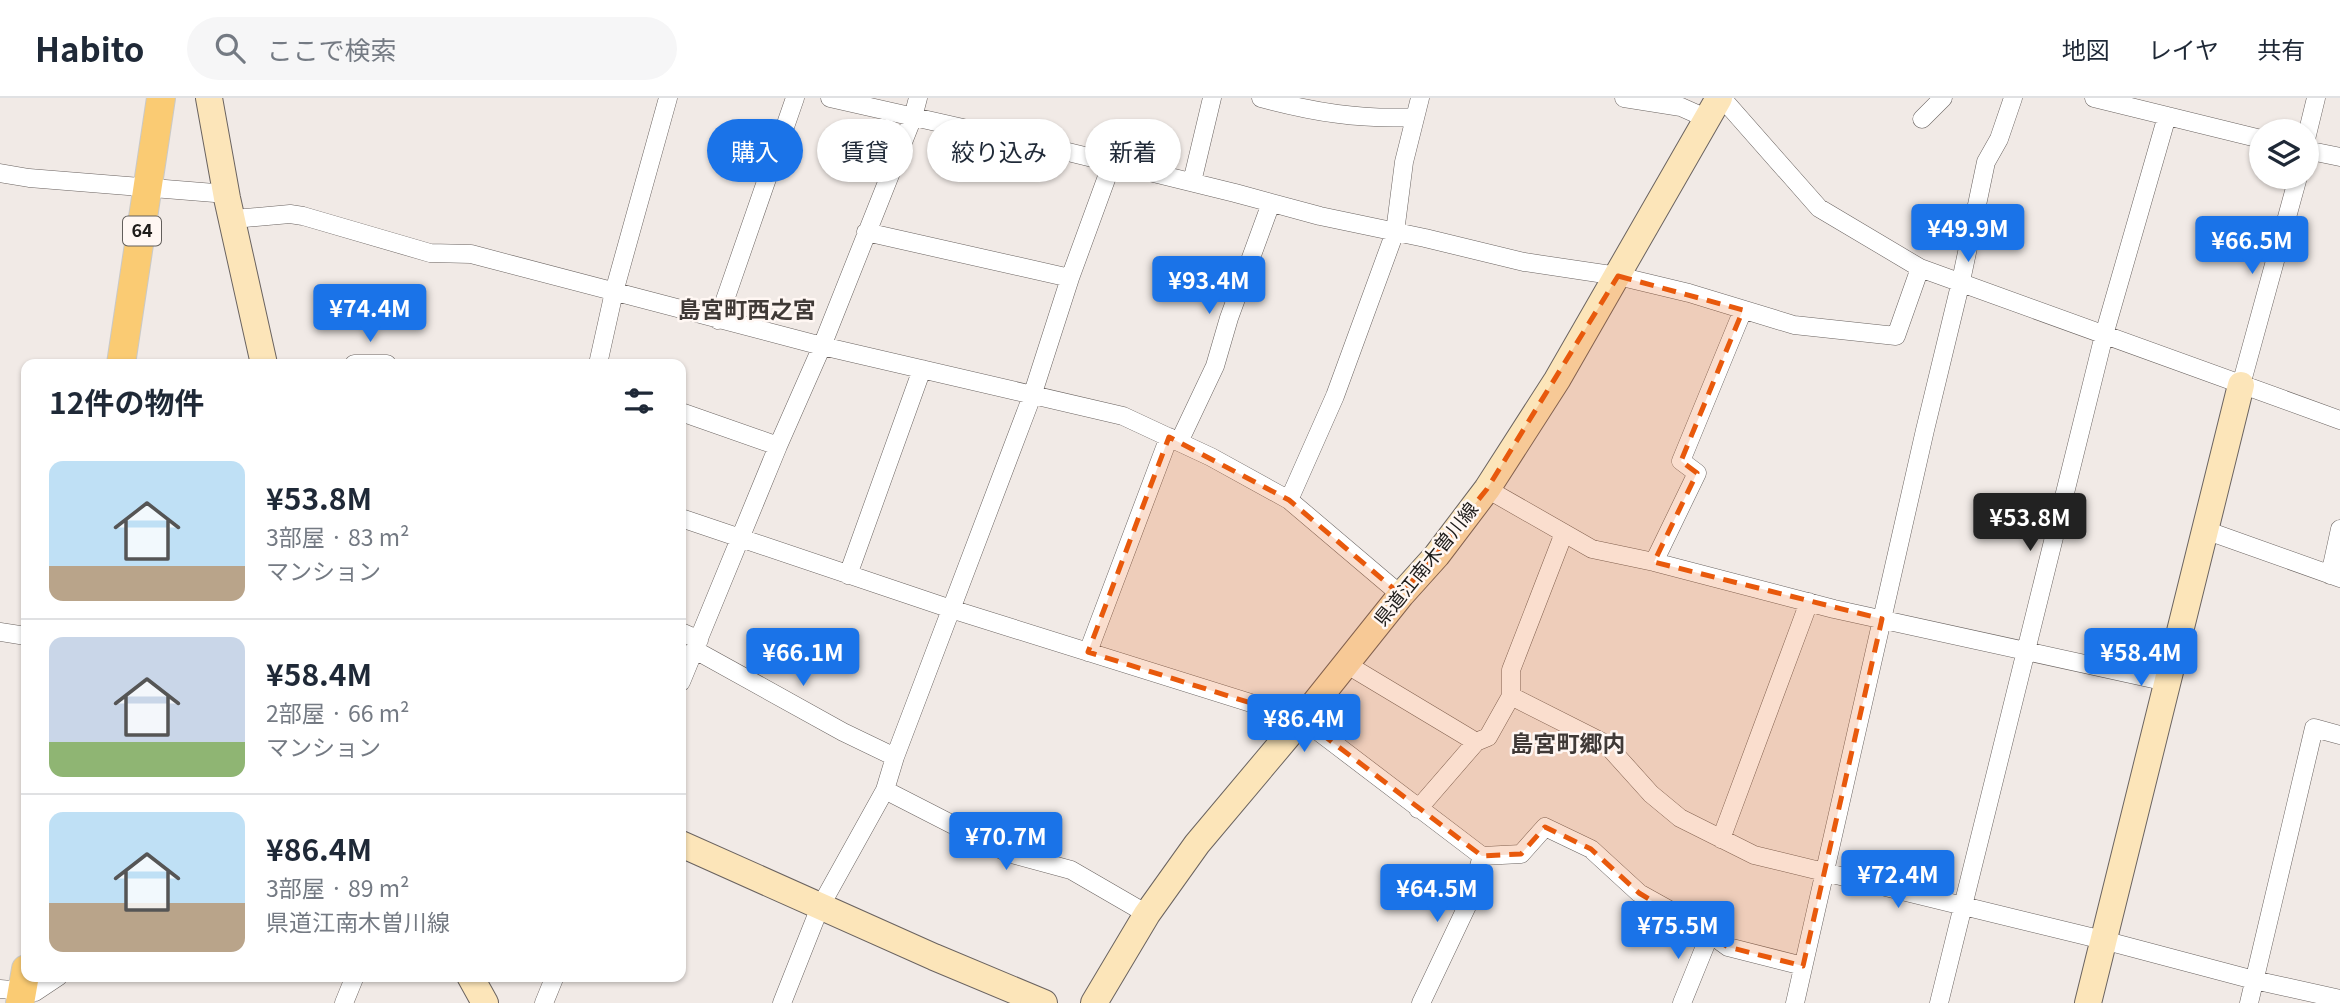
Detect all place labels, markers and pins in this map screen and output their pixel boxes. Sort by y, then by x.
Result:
pin: ¥49.9M [1911,204,2025,264]
pin: ¥66.5M [2195,216,2309,276]
pin: ¥93.4M [1152,256,1266,316]
pin: ¥74.4M [313,285,427,344]
pin: ¥53.8M [1973,494,2087,553]
pin: ¥66.1M [746,628,860,688]
pin: ¥58.4M [2084,628,2198,688]
pin: ¥86.4M [1247,694,1361,754]
pin: ¥70.7M [949,812,1063,872]
pin: ¥72.4M [1841,850,1955,910]
pin: ¥64.5M [1380,864,1494,924]
pin: ¥75.5M [1621,902,1735,961]

